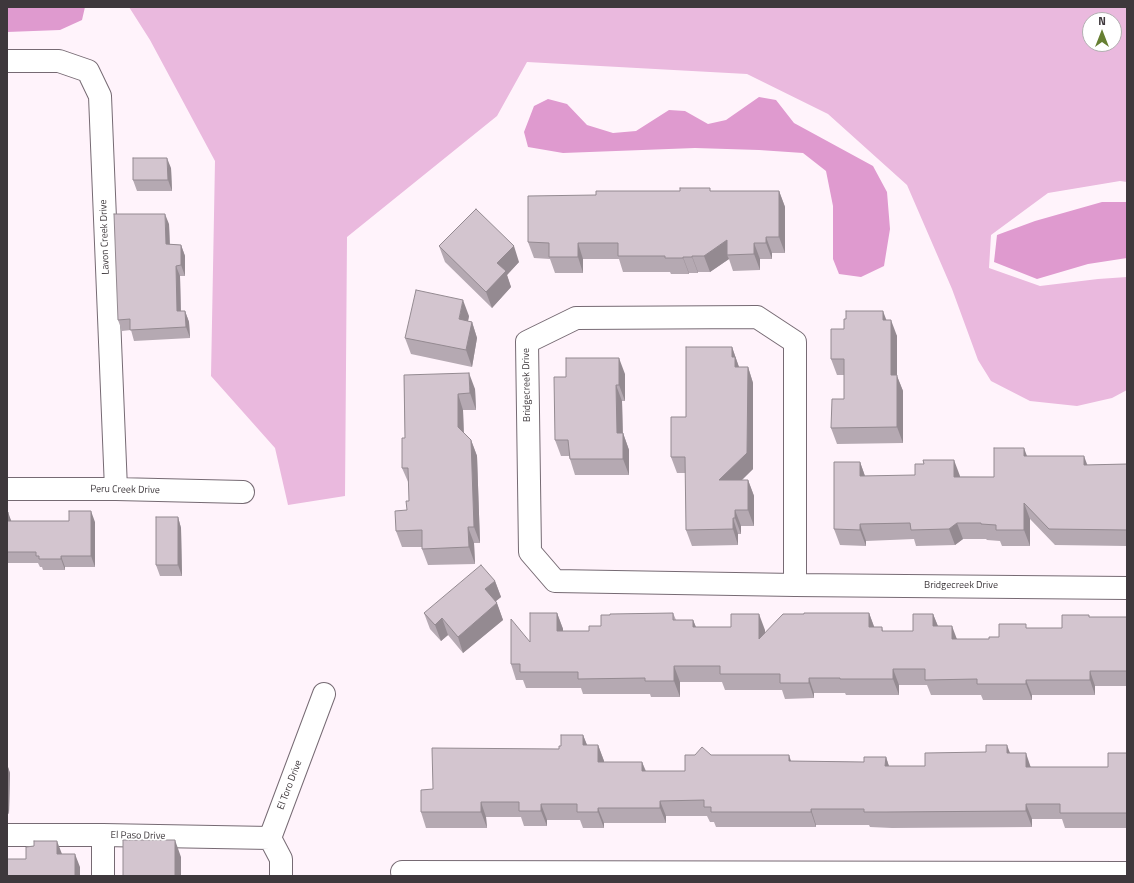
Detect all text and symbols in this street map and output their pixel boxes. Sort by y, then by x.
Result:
north arrow [1082,12,1122,52]
text: N [1098,13,1106,29]
street label: Lavon Creek Drive [98,199,112,275]
street label: Bridgecreek Drive [520,348,534,422]
street label: Peru Creek Drive [90,483,160,497]
street label: Bridgecreek Drive [924,580,998,592]
street label: El Toro Drive [275,758,305,812]
street label: El Paso Drive [110,830,166,842]

